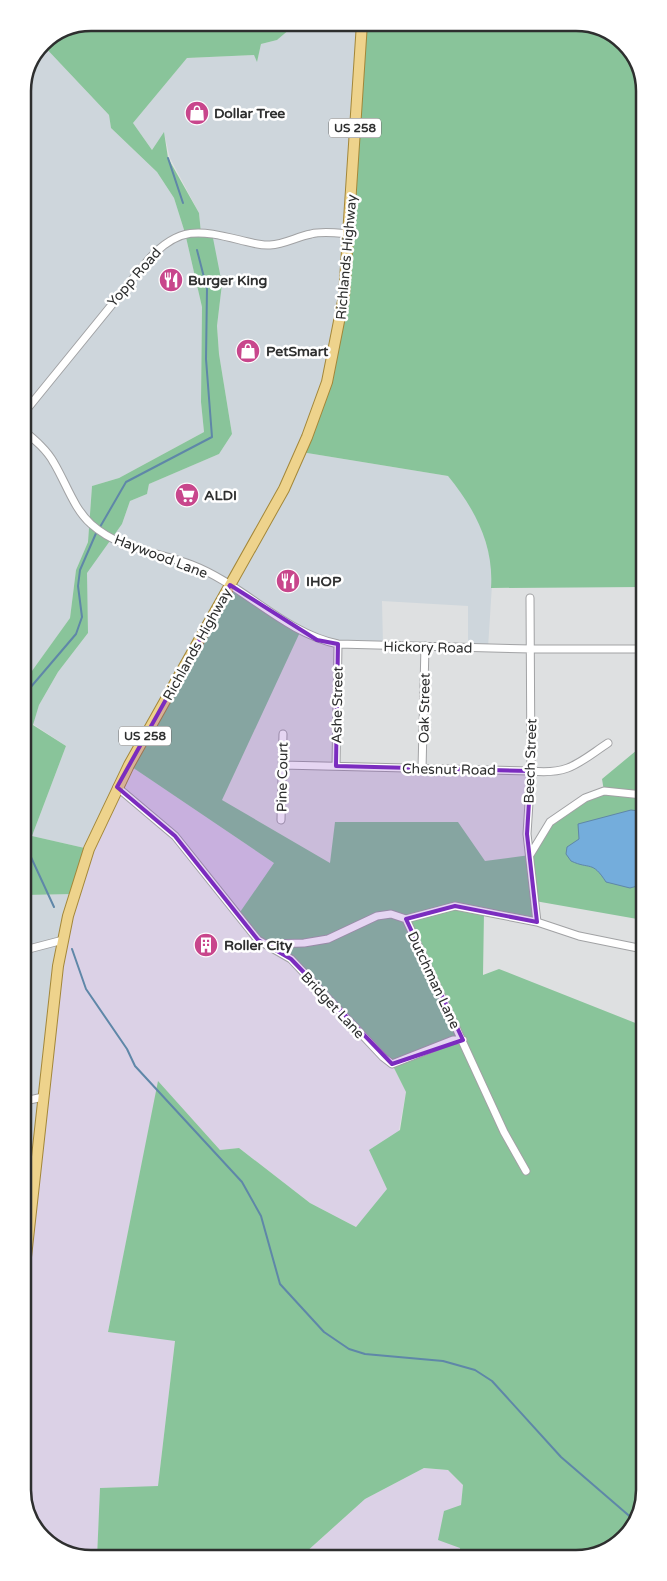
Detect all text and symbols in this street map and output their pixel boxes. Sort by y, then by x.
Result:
shop icon: Dollar Tree [184,100,210,126]
place label: Dollar Tree [214,105,285,122]
road number: US 258 [329,119,381,138]
street label: Richlands Highway [333,193,360,321]
street label: Yopp Road [104,244,165,310]
restaurant icon: Burger King [158,267,184,293]
place label: Burger King [188,272,267,289]
shop icon: PetSmart [235,338,261,364]
place label: PetSmart [266,343,329,360]
supermarket icon: ALDI [174,482,200,508]
place label: ALDI [204,487,237,504]
street label: Haywood Lane [112,531,210,582]
restaurant icon: IHOP [275,568,301,594]
place label: IHOP [306,573,342,590]
street label: Richlands Highway [159,585,236,703]
street label: Hickory Road [383,638,473,657]
street label: Ashe Street [328,666,347,744]
street label: Oak Street [415,672,434,743]
street label: Beech Street [521,718,541,804]
road number: US 258 [119,726,171,746]
street label: Pine Court [273,741,292,812]
street label: Chesnut Road [402,760,496,779]
street label: Dutchman Lane [404,929,464,1032]
building icon: Roller City [193,932,219,958]
place label: Roller City [224,937,293,954]
street label: Bridget Lane [297,968,368,1042]

